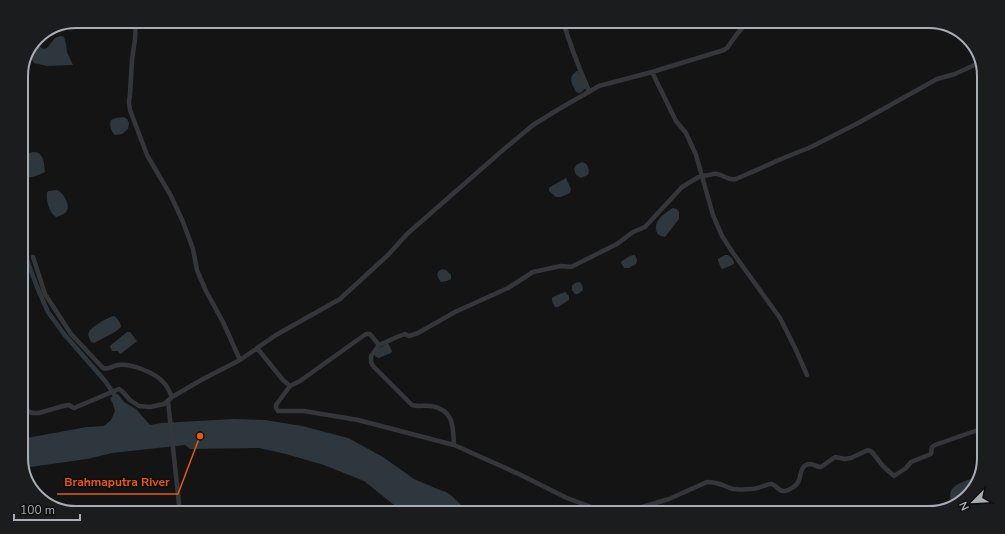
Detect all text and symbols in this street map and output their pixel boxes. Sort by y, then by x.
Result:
callout: Brahmaputra River [57,470,178,494]
text: Brahmaputra River [64,474,170,490]
north arrow [953,482,993,522]
scale bar [14,496,80,522]
text: N [956,499,973,513]
text: 100 m [20,502,55,518]

